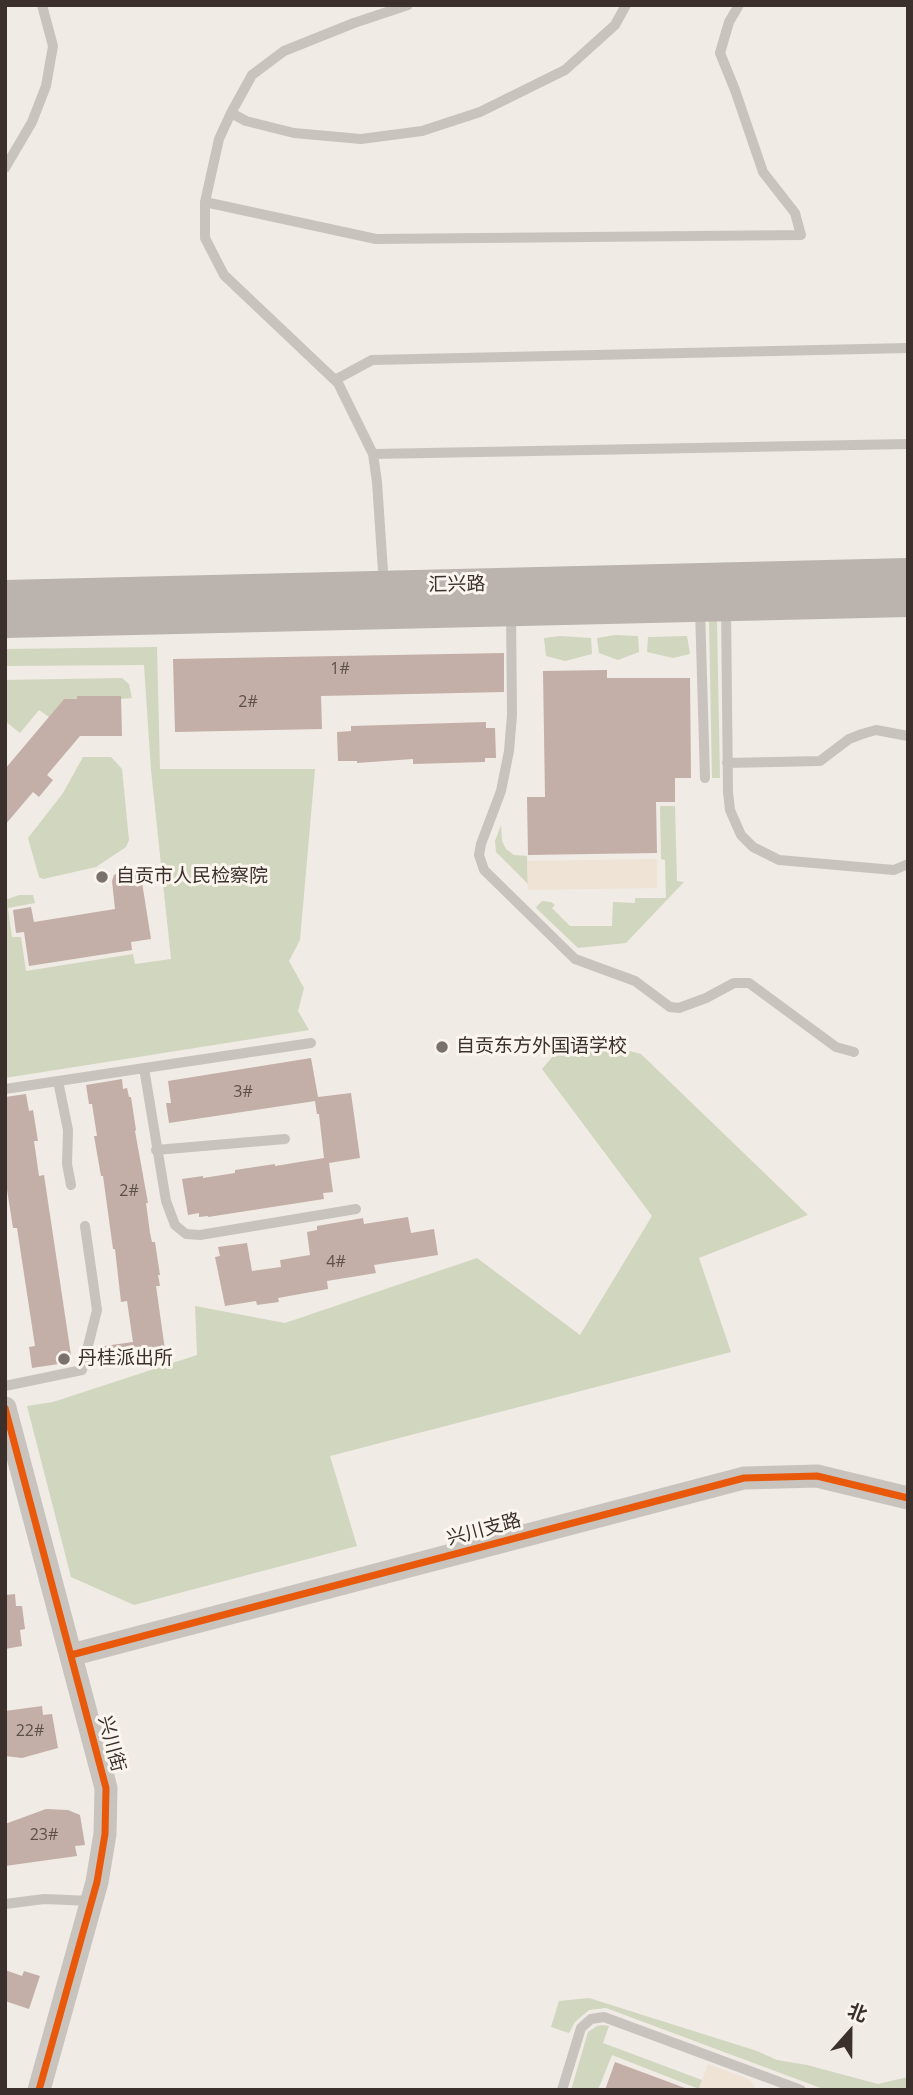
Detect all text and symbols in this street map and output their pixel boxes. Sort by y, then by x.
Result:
street label: 汇兴路 [428,573,486,597]
house number: 1# [330,659,350,679]
house number: 2# [238,692,258,712]
place label: 自贡市人民检察院 [116,866,268,888]
marker: 自贡市人民检察院 [94,869,110,885]
place label: 自贡东方外国语学校 [456,1036,627,1058]
marker: 自贡东方外国语学校 [434,1039,450,1055]
house number: 3# [233,1082,253,1102]
house number: 2# [119,1181,139,1201]
house number: 4# [326,1252,346,1272]
place label: 丹桂派出所 [78,1348,173,1370]
marker: 丹桂派出所 [56,1351,72,1367]
street label: 兴川支路 [444,1509,524,1551]
street label: 兴川街 [93,1714,129,1774]
house number: 22# [16,1721,44,1741]
house number: 23# [30,1825,58,1845]
north arrow [815,1997,885,2067]
text: 北 [844,1997,871,2028]

